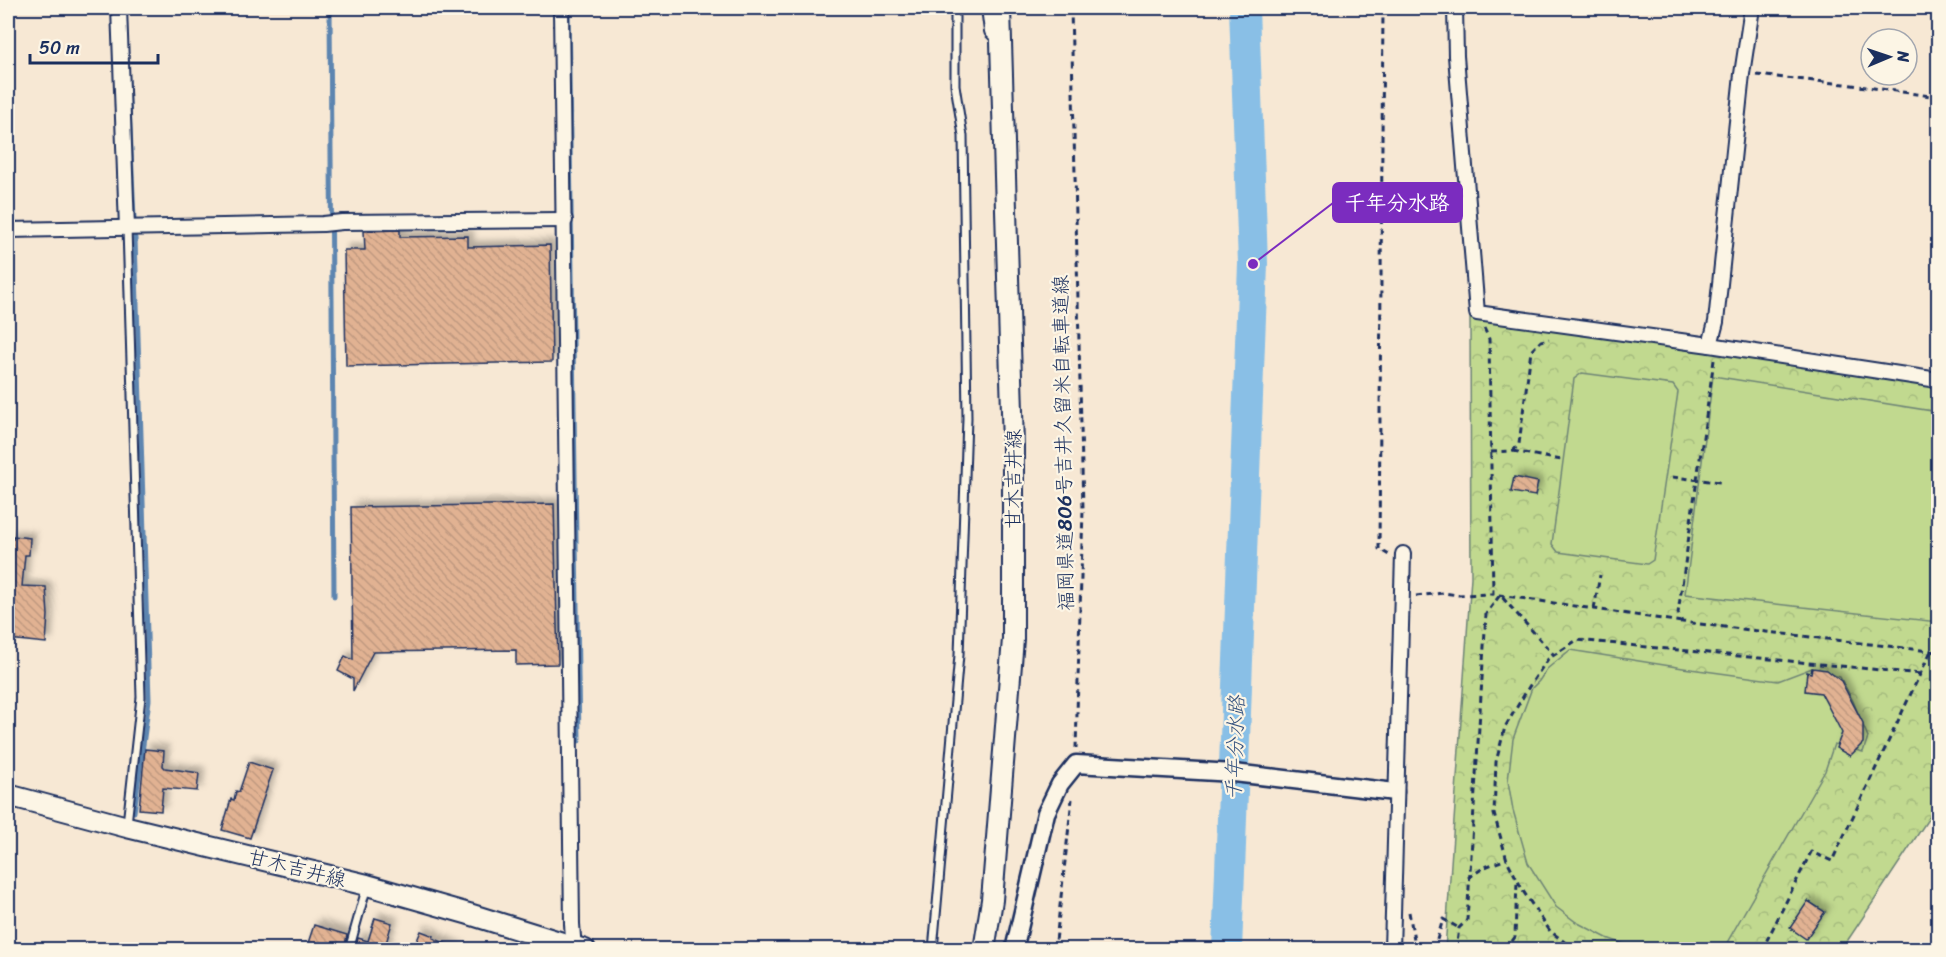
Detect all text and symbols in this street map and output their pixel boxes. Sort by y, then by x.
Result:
scale bar [30,27,158,65]
north arrow [1859,27,1919,87]
text: 50 m [39,32,80,64]
text: N [1889,49,1918,63]
callout: 千年分水路 [1333,183,1462,222]
text: 千年分水路 [1345,184,1450,222]
street label: 福岡県道806号吉井久留米自転車道線 [1043,275,1084,611]
street label: 甘木吉井線 [996,429,1031,529]
water label: 千年分水路 [1214,694,1256,801]
street label: 甘木吉井線 [244,839,350,898]

